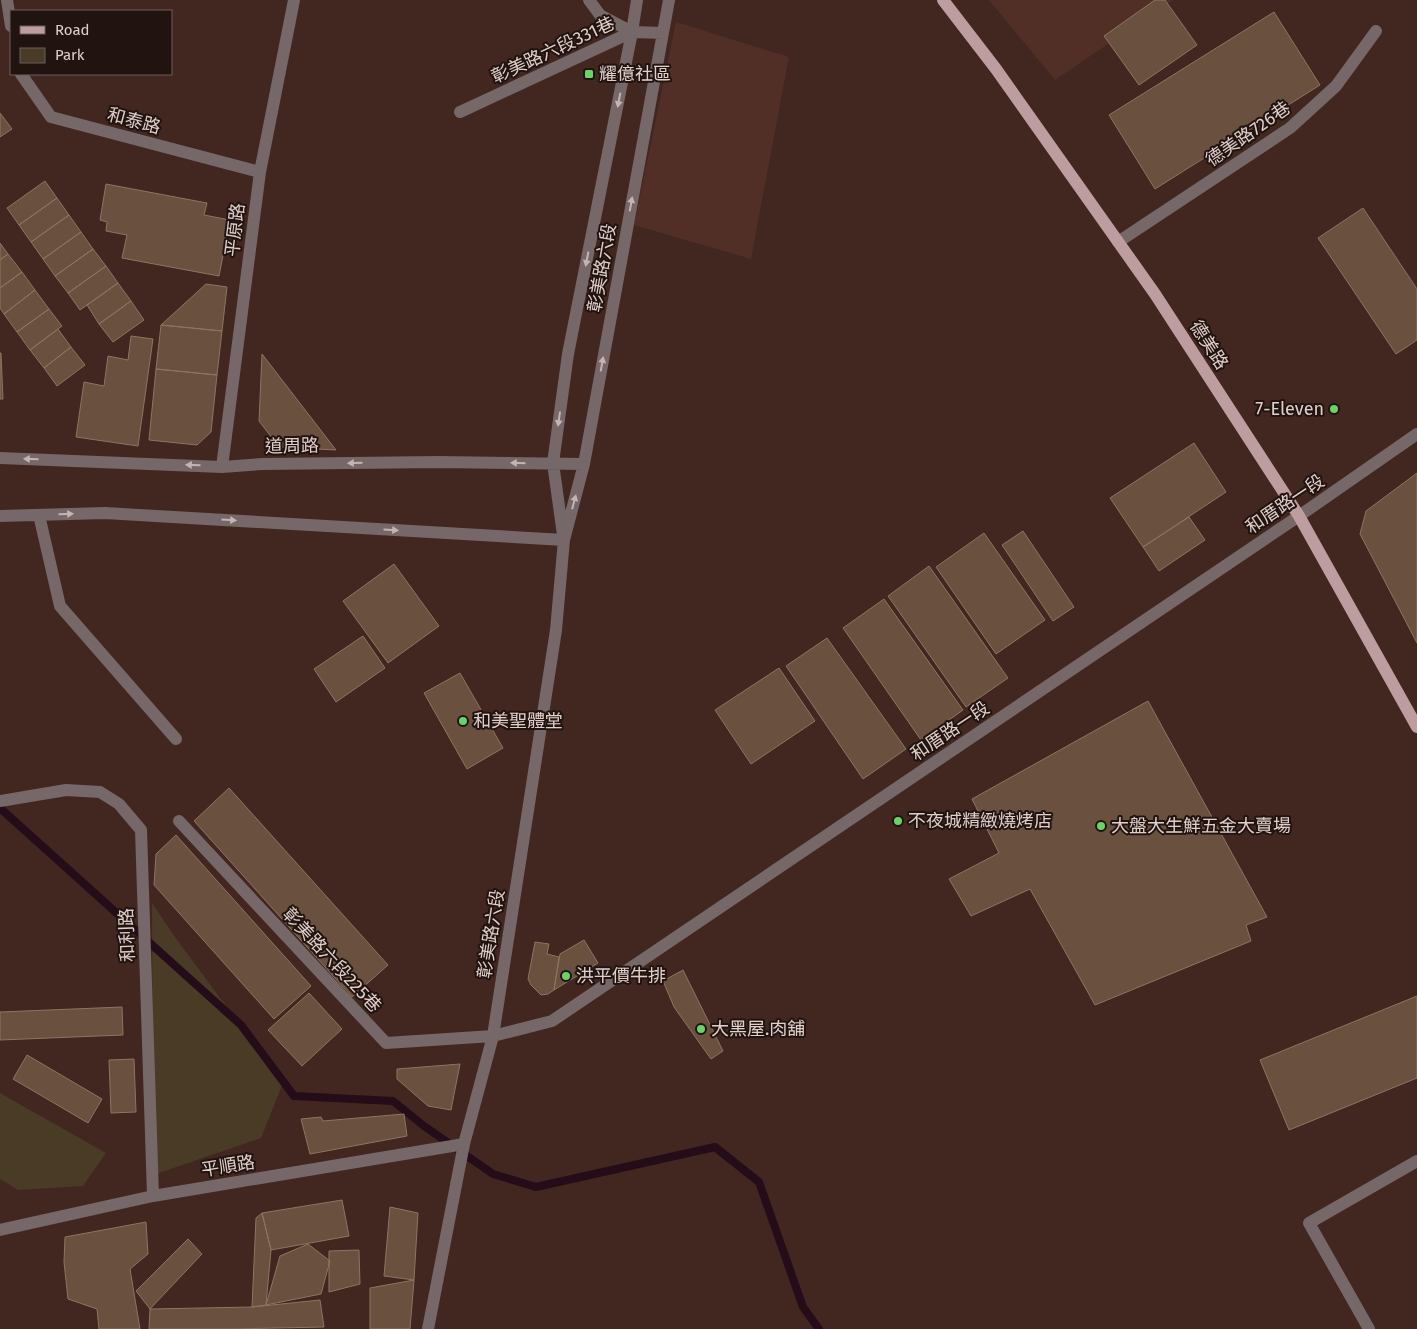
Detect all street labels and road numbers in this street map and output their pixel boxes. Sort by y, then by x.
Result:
street label: 彰美路六段331巷 [488,12,618,88]
street label: 德美路726巷 [1201,97,1295,171]
street label: 和泰路 [105,103,163,139]
street label: 平原路 [221,202,249,258]
street label: 彰美路六段 [583,222,621,314]
street label: 德美路 [1185,316,1233,374]
street label: 道周路 [265,435,319,457]
street label: 和厝路一段 [1242,470,1328,538]
street label: 和厝路一段 [907,697,993,765]
street label: 彰美路六段 [473,888,509,980]
street label: 彰美路六段225巷 [278,903,386,1017]
street label: 和利路 [115,908,139,962]
street label: 平順路 [200,1151,256,1181]

